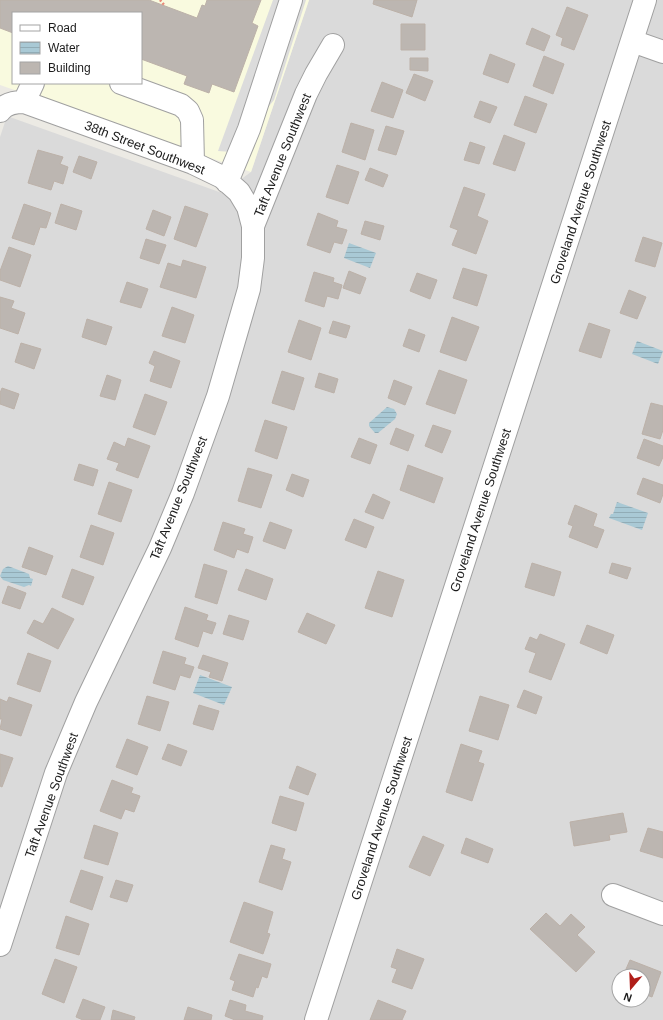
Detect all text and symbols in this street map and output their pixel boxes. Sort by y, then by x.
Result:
legend [12,12,142,84]
text: Road [48,21,77,35]
text: Water [48,41,80,55]
text: Building [48,61,91,75]
street label: Taft Avenue Southwest [251,91,314,219]
street label: 38th Street Southwest [82,118,208,178]
street label: Groveland Avenue Southwest [547,118,614,286]
street label: Groveland Avenue Southwest [447,426,514,594]
street label: Taft Avenue Southwest [147,434,210,562]
street label: Taft Avenue Southwest [22,730,81,860]
street label: Groveland Avenue Southwest [348,734,415,902]
north arrow [611,968,651,1008]
text: N [622,990,633,1004]

